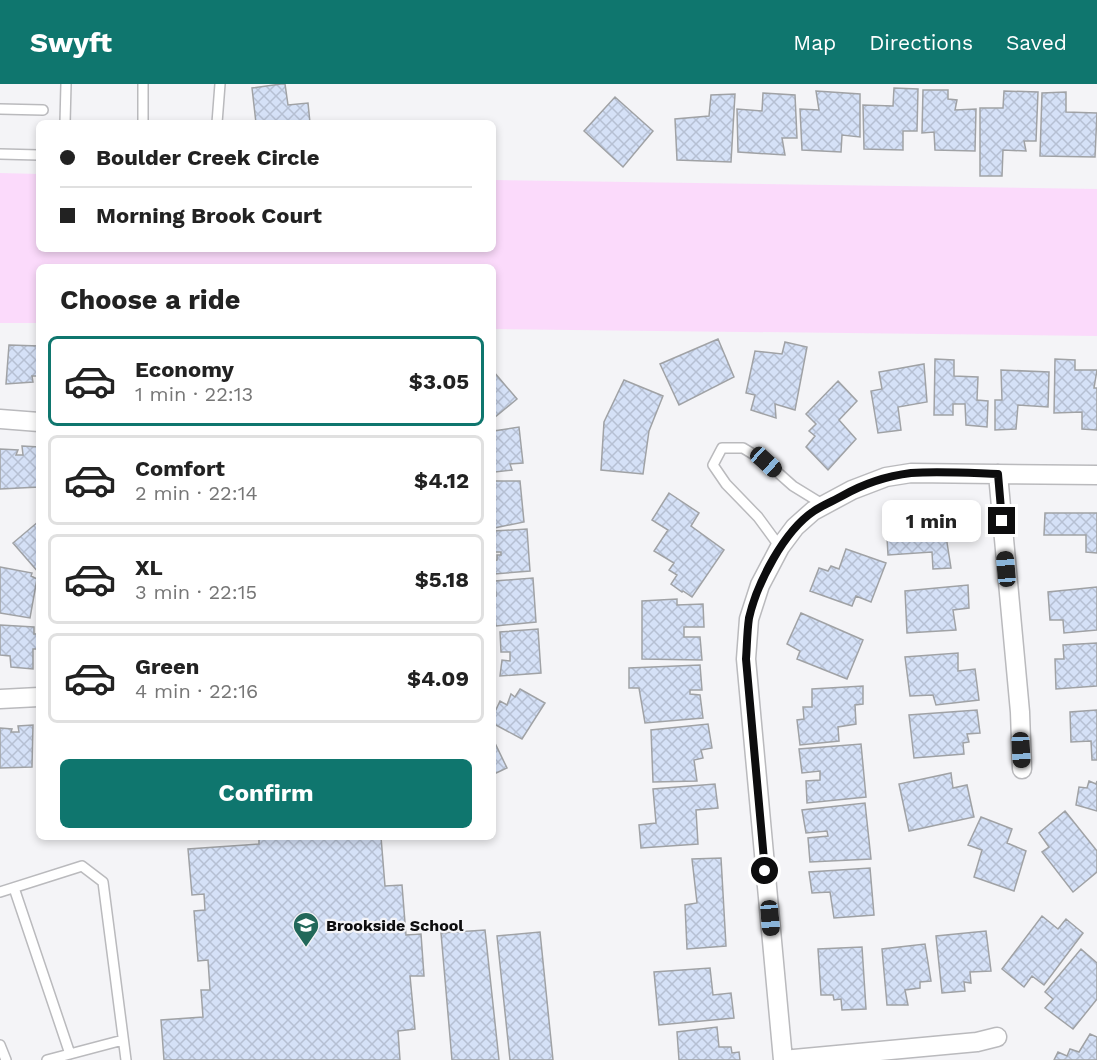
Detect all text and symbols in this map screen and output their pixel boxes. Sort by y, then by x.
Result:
text: Swyft [30,26,112,59]
text: Map [793,30,836,55]
text: Directions [869,30,973,55]
text: Saved [1006,30,1067,55]
text: Boulder Creek Circle [96,145,320,170]
text: Morning Brook Court [96,203,322,228]
text: Choose a ride [60,284,240,316]
icon: car [63,354,117,408]
text: Economy [135,357,234,382]
text: $3.05 [409,369,469,394]
text: 1 min · 22:13 [135,382,253,406]
car [747,443,785,481]
icon: car [63,453,117,507]
text: Comfort [135,456,225,481]
text: $4.12 [414,468,469,493]
text: 2 min · 22:14 [135,481,258,505]
callout: 1 min [882,500,981,542]
route end [988,507,1015,534]
text: 1 min [906,509,957,533]
car [995,550,1017,588]
icon: car [63,552,117,606]
text: XL [135,555,163,580]
text: $5.18 [415,567,469,592]
text: 3 min · 22:15 [135,580,257,604]
icon: car [63,651,117,705]
text: Green [135,654,199,679]
text: $4.09 [407,666,469,691]
text: 4 min · 22:16 [135,679,258,703]
car [1011,732,1031,768]
button: Confirm [60,759,472,828]
route start [751,857,778,884]
car [759,899,781,937]
school or university icon: Brookside School [291,910,321,948]
place label: Brookside School [326,916,464,935]

